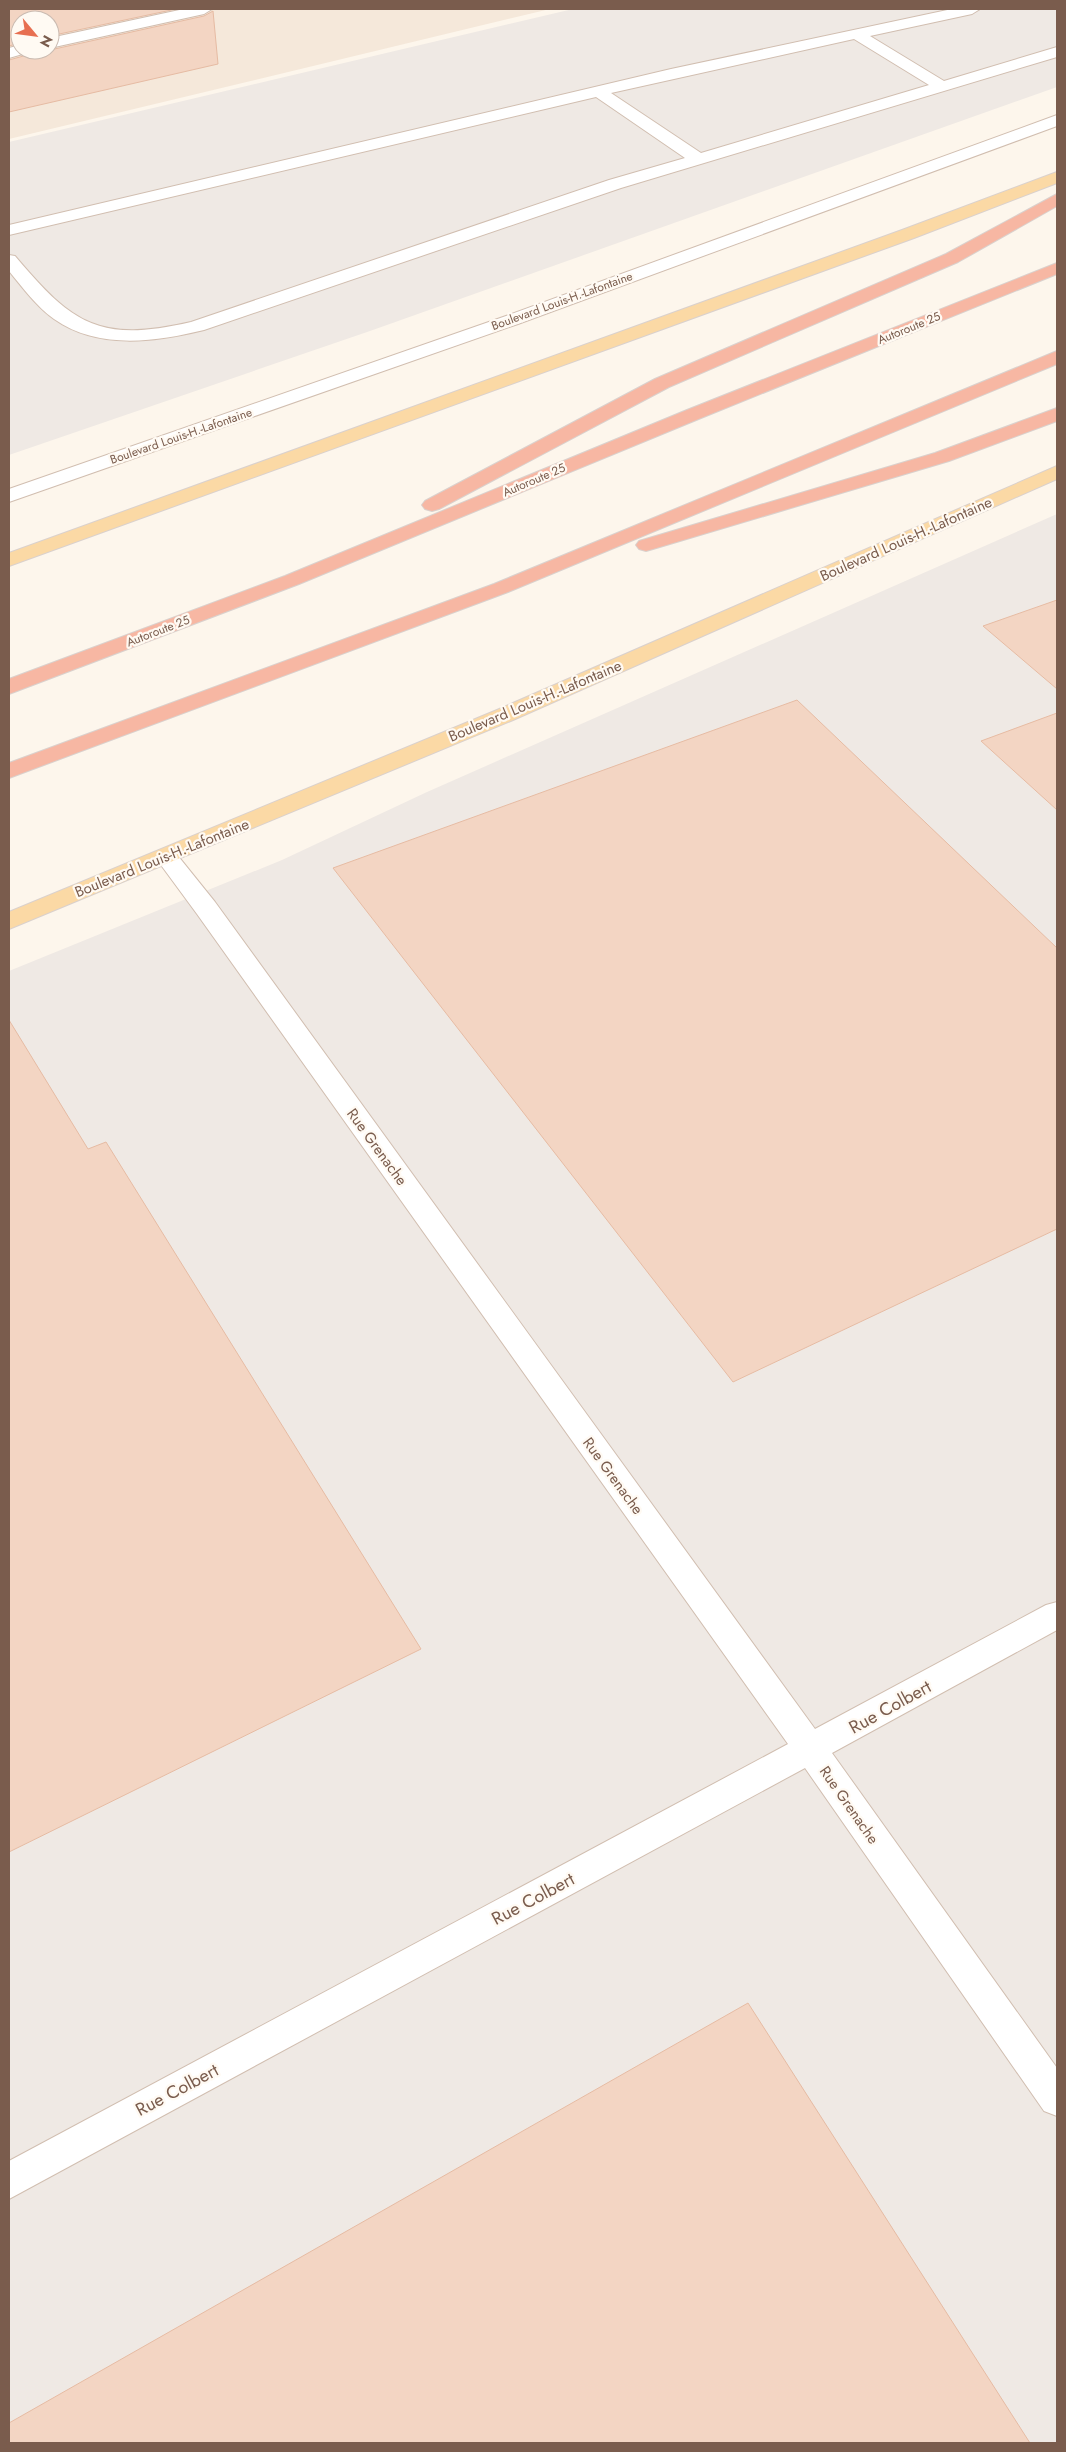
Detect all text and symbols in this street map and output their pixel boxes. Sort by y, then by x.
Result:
north arrow [10,10,60,60]
text: N [35,32,58,51]
street label: Boulevard Louis-H.-Lafontaine [489,267,635,335]
street label: Autoroute 25 [875,307,943,349]
street label: Boulevard Louis-H.-Lafontaine [108,403,254,469]
street label: Autoroute 25 [500,459,568,501]
street label: Boulevard Louis-H.-Lafontaine [816,491,996,587]
street label: Autoroute 25 [124,611,192,651]
street label: Boulevard Louis-H.-Lafontaine [445,654,625,748]
street label: Boulevard Louis-H.-Lafontaine [71,813,253,903]
street label: Rue Grenache [341,1104,413,1190]
street label: Rue Grenache [577,1433,649,1519]
street label: Rue Colbert [844,1673,936,1740]
street label: Rue Grenache [814,1762,884,1849]
street label: Rue Colbert [487,1866,580,1932]
street label: Rue Colbert [131,2057,224,2123]

